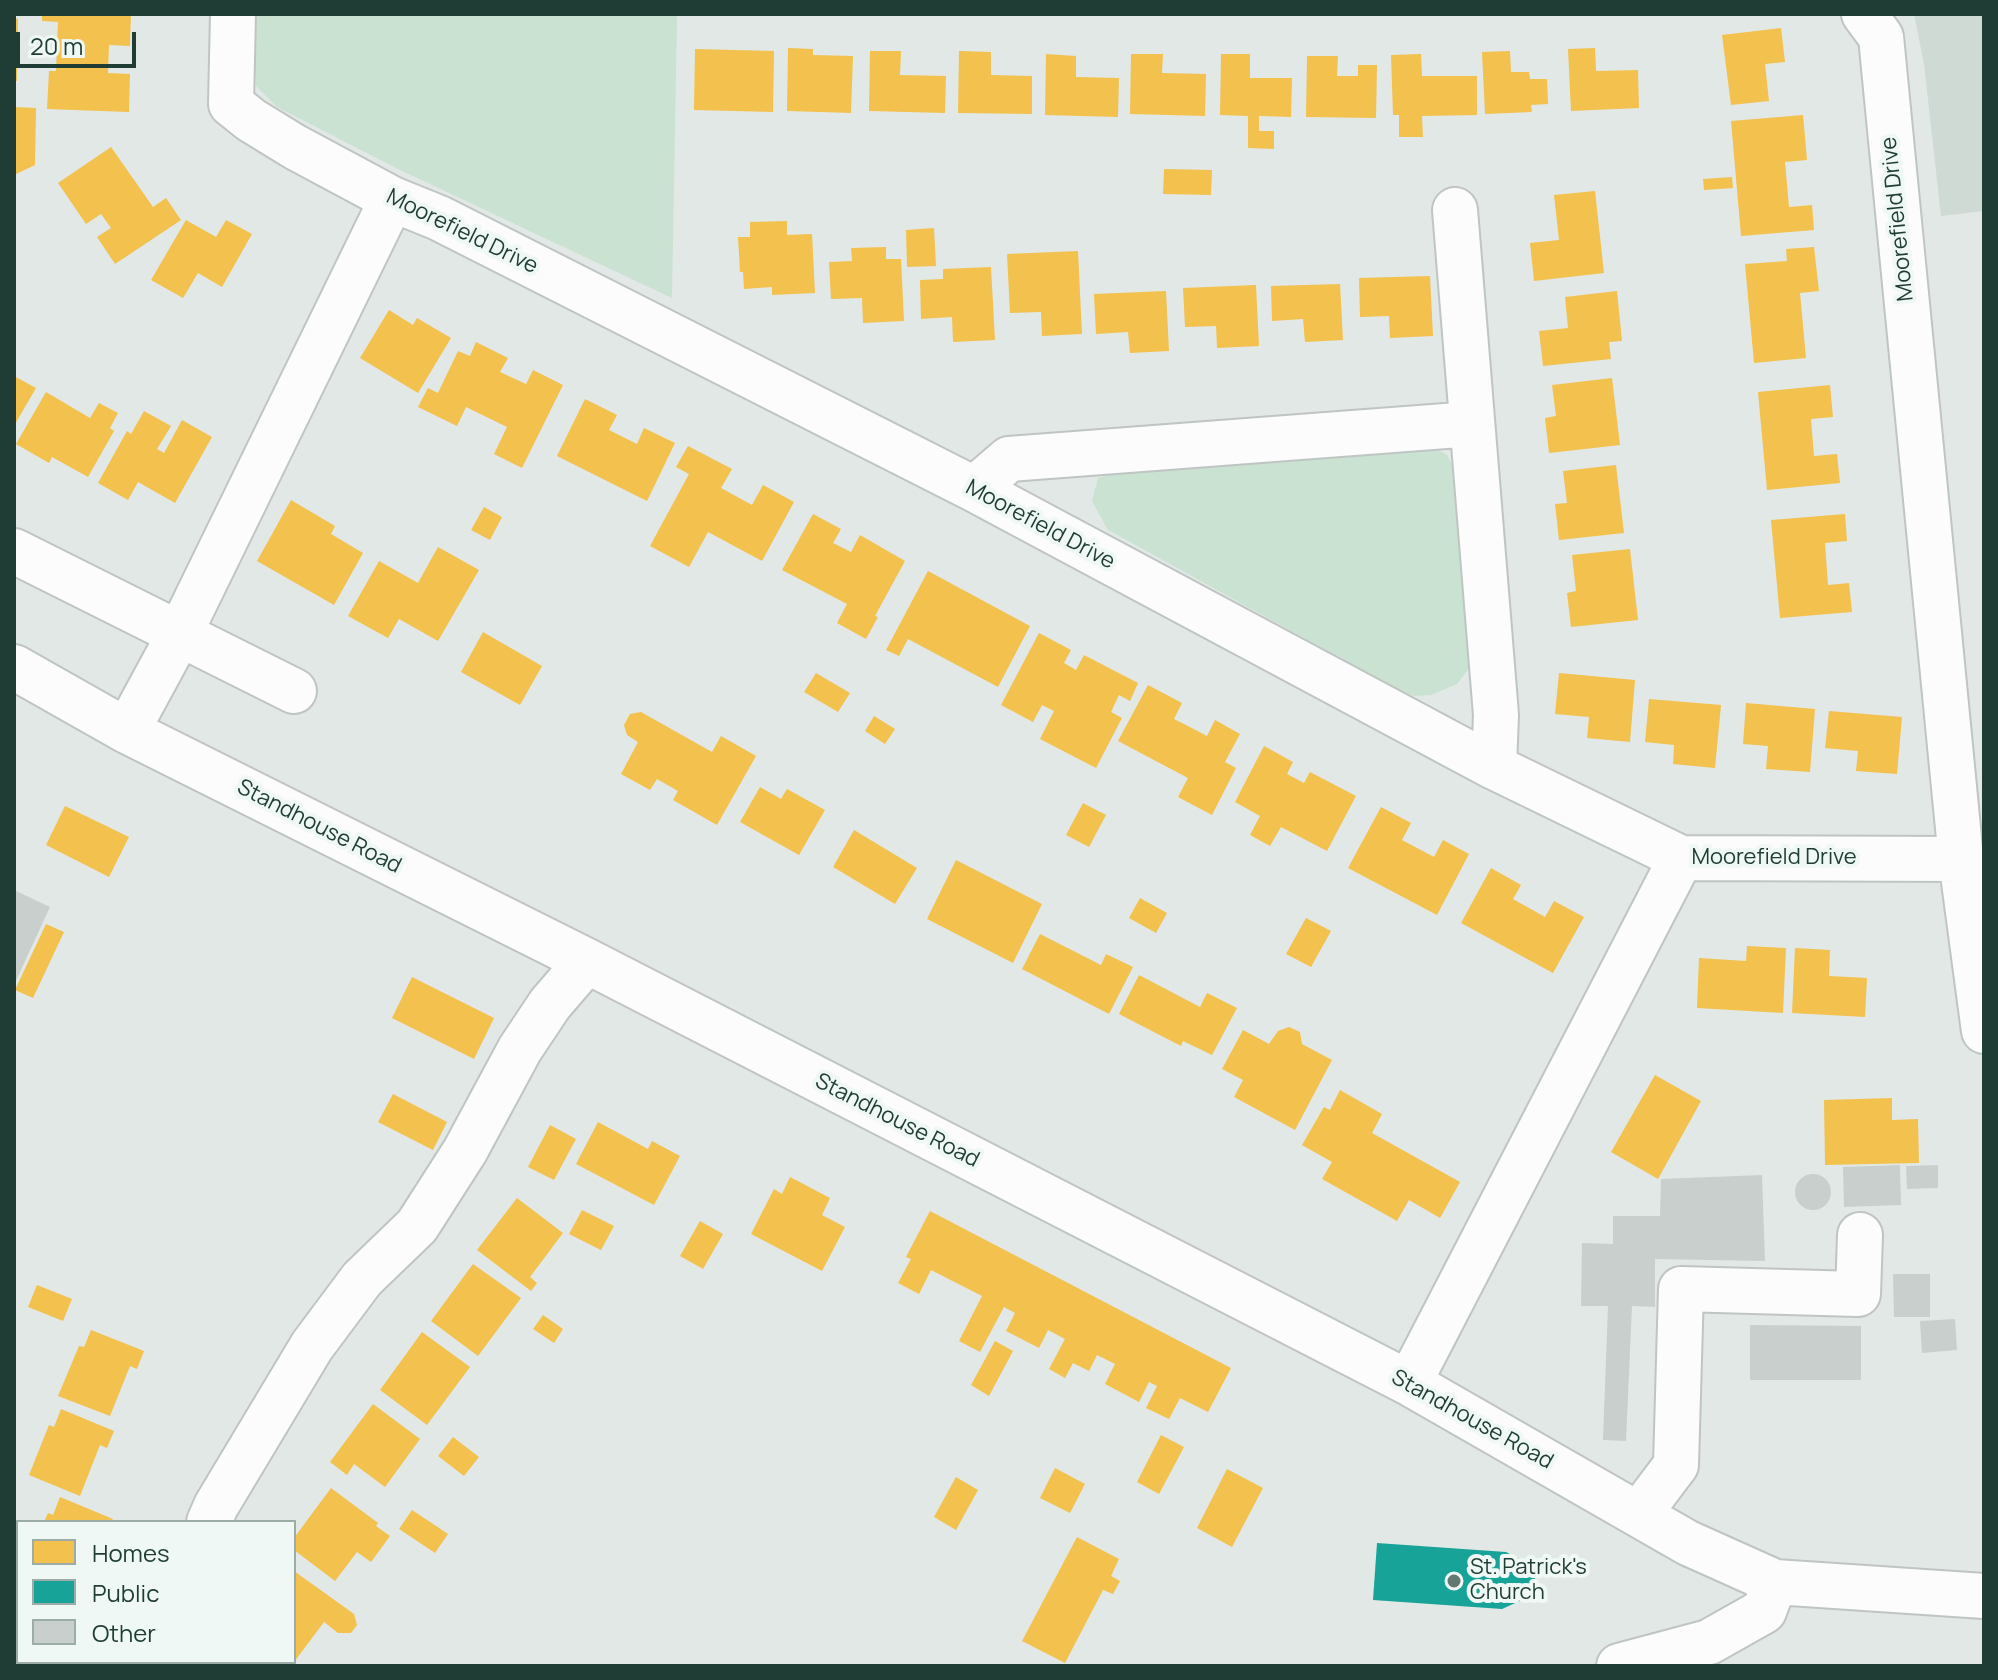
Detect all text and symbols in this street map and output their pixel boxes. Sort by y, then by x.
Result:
scale bar [20,16,140,66]
text: 20 m [30,29,83,62]
street label: Moorefield Drive [1876,135,1920,303]
street label: Moorefield Drive [382,184,542,280]
street label: Moorefield Drive [961,475,1119,575]
street label: Standhouse Road [232,774,406,880]
street label: Moorefield Drive [1691,845,1857,871]
street label: Standhouse Road [810,1068,984,1174]
street label: Standhouse Road [1387,1365,1557,1475]
legend [16,1520,296,1664]
text: Homes [92,1536,170,1569]
place label: St. Patrick's Church [1470,1555,1587,1606]
marker: St. Patrick's Church [1445,1572,1463,1590]
text: Public [92,1576,159,1609]
text: Other [92,1616,156,1649]

